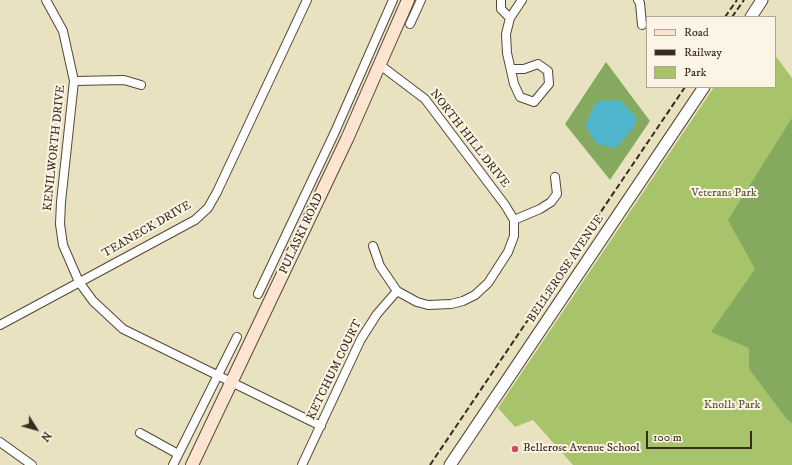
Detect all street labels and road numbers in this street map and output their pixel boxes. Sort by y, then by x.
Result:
street label: KENILWORTH DRIVE [41,84,69,212]
street label: NORTH HILL DRIVE [426,87,512,191]
street label: PULASKI ROAD [277,191,327,277]
street label: TEANECK DRIVE [100,199,194,261]
street label: BELLEROSE AVENUE [525,212,607,326]
street label: KETCHUM COURT [304,318,366,422]

